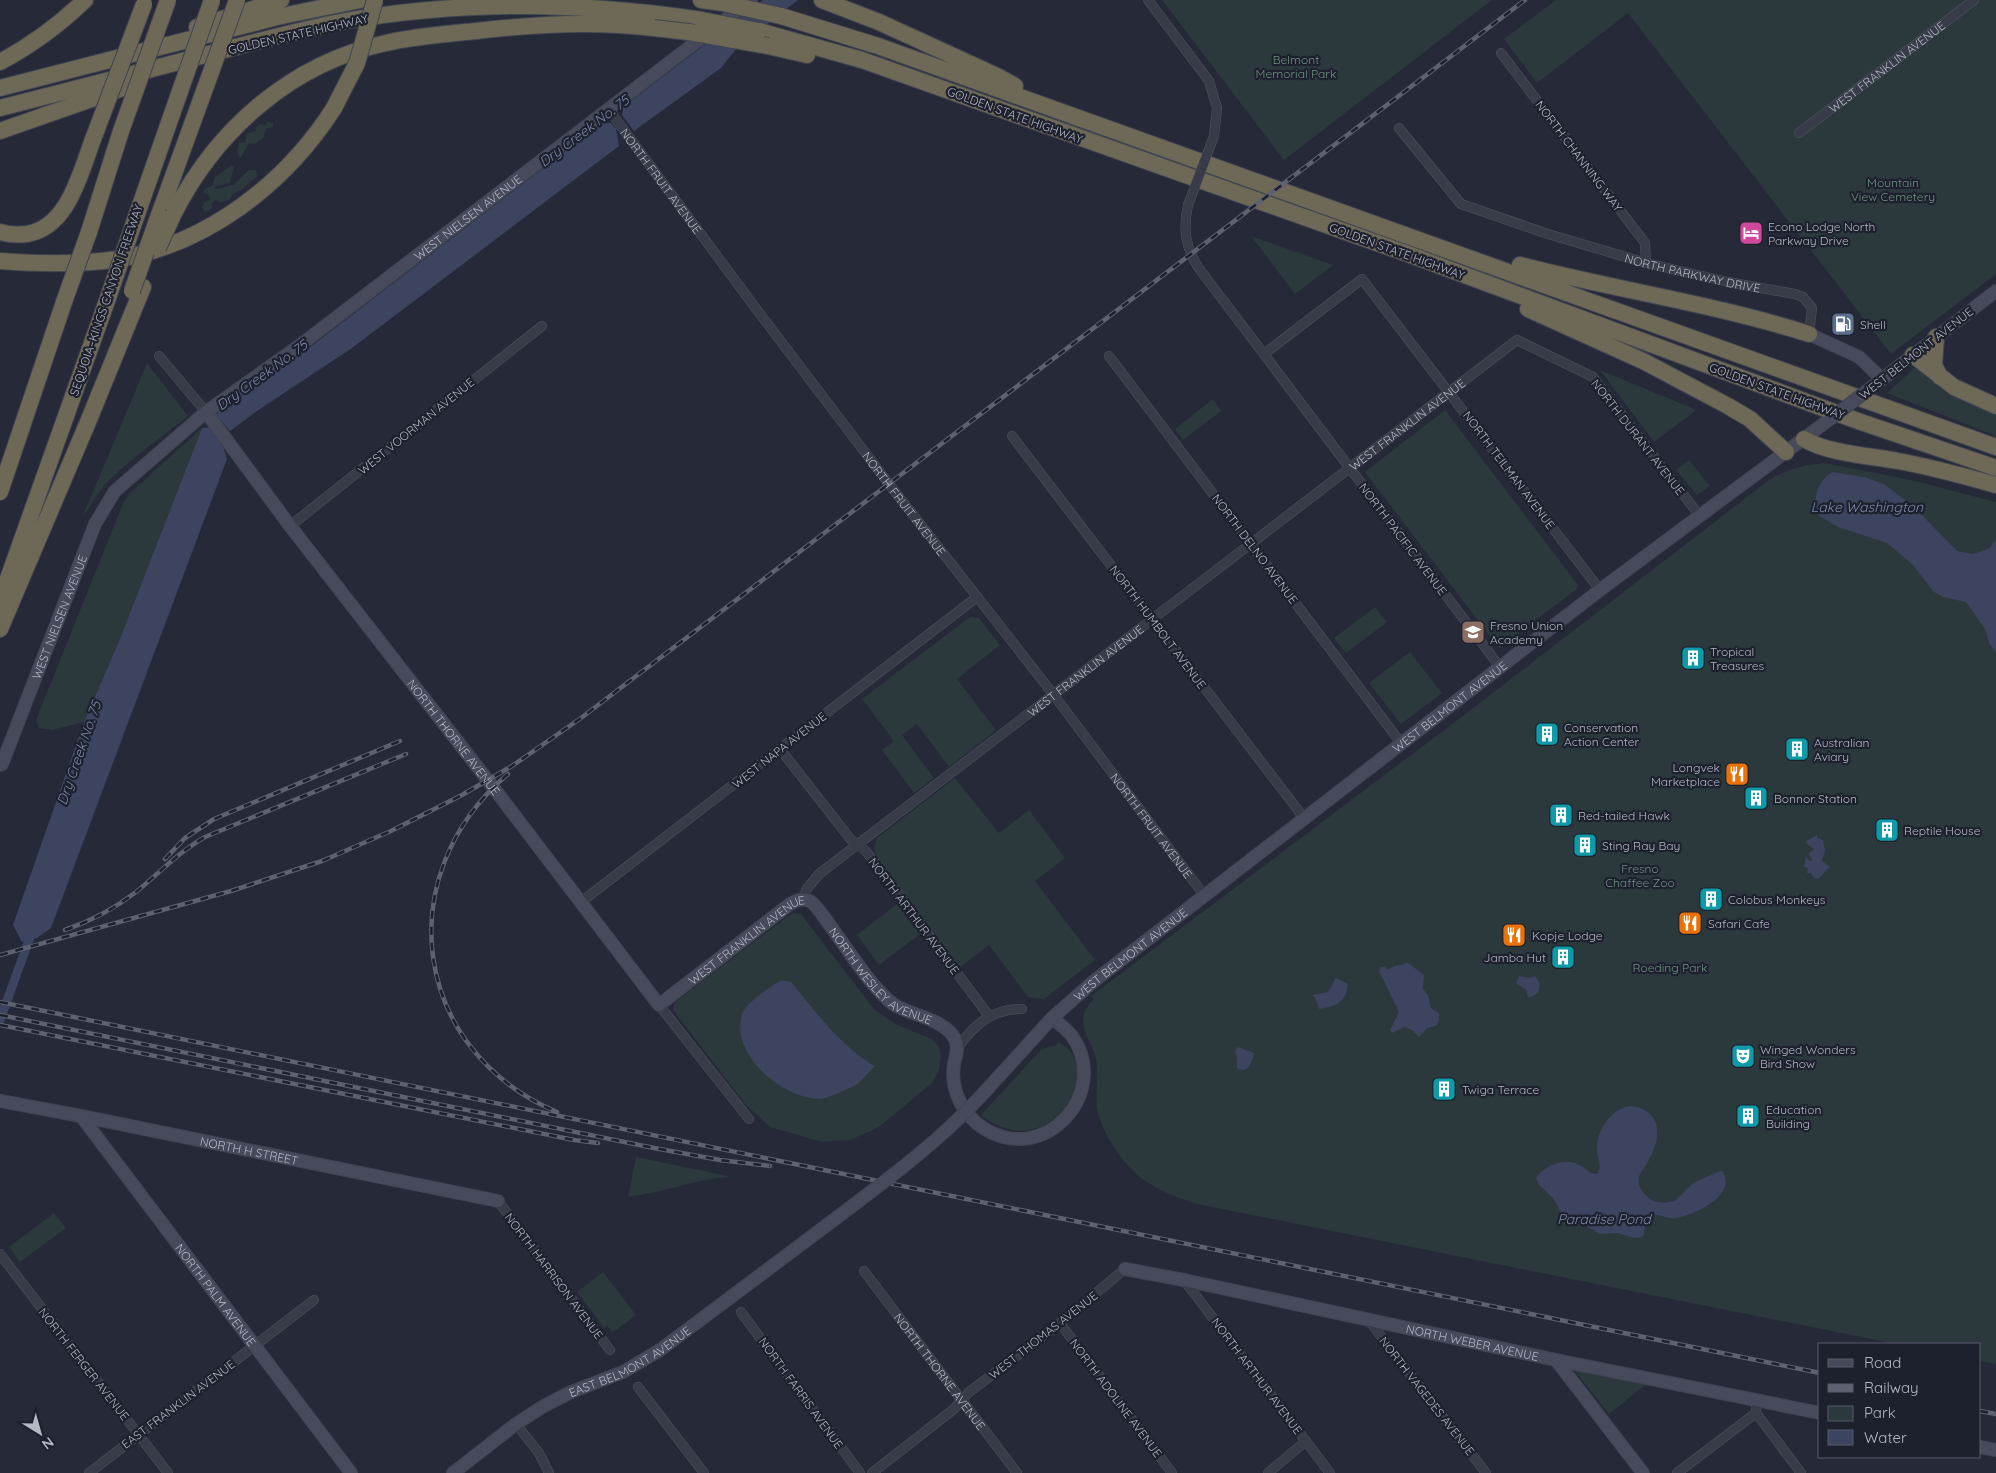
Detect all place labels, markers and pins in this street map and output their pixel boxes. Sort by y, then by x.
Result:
place label: Econo Lodge North Parkway Drive [1768,219,1875,248]
hotel icon: Econo Lodge North Parkway Drive [1738,220,1764,246]
fuel station icon: Shell [1830,311,1856,337]
place label: Shell [1860,317,1886,332]
place label: Fresno Union Academy [1490,618,1563,647]
school or university icon: Fresno Union Academy [1460,619,1486,645]
place label: Tropical Treasures [1710,644,1765,673]
building icon: Tropical Treasures [1680,645,1706,671]
place label: Conservation Action Center [1564,720,1639,749]
building icon: Conservation Action Center [1534,721,1560,747]
place label: Australian Aviary [1814,735,1869,764]
building icon: Australian Aviary [1784,736,1810,762]
place label: Longvek Marketplace [1651,760,1720,789]
restaurant icon: Longvek Marketplace [1724,761,1750,787]
building icon: Bonnor Station [1743,785,1769,811]
place label: Bonnor Station [1774,791,1857,806]
building icon: Red-tailed Hawk [1548,802,1574,828]
place label: Red-tailed Hawk [1578,808,1670,823]
building icon: Reptile House [1874,817,1900,843]
place label: Reptile House [1904,823,1981,838]
building icon: Sting Ray Bay [1572,832,1598,858]
place label: Sting Ray Bay [1602,838,1680,853]
building icon: Colobus Monkeys [1698,886,1724,912]
place label: Colobus Monkeys [1728,892,1826,907]
restaurant icon: Safari Cafe [1677,910,1703,936]
place label: Safari Cafe [1708,916,1770,931]
restaurant icon: Kopje Lodge [1501,922,1527,948]
place label: Kopje Lodge [1532,928,1603,943]
building icon: Jamba Hut [1550,944,1576,970]
place label: Jamba Hut [1484,950,1546,965]
place label: Winged Wonders Bird Show [1760,1042,1856,1071]
theatre icon: Winged Wonders Bird Show [1730,1043,1756,1069]
building icon: Twiga Terrace [1431,1076,1457,1102]
place label: Twiga Terrace [1462,1082,1540,1097]
place label: Education Building [1766,1102,1821,1131]
building icon: Education Building [1735,1103,1761,1129]

